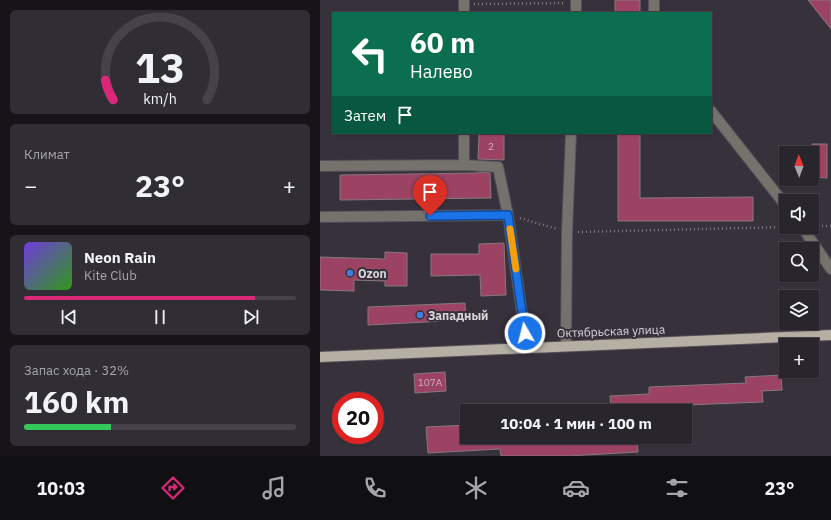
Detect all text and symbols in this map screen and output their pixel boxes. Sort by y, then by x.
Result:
text: 60 m [410,24,475,61]
icon: left [344,28,396,80]
text: 13 [135,40,185,94]
text: Налево [410,60,473,83]
text: km/h [143,89,177,108]
icon: arrive [394,104,416,126]
text: Затем [344,106,386,125]
house number: 2 [488,140,494,153]
text: Климат [24,146,70,163]
north arrow [779,146,819,186]
map controls [779,146,819,378]
text: 23° [135,166,185,205]
text: − [24,171,37,200]
text: + [283,171,296,200]
pin [413,175,447,216]
icon: arrive [419,181,441,203]
button: sound [779,194,819,234]
button: search [779,242,819,282]
text: Neon Rain [84,248,156,267]
place label: Ozon [358,266,387,281]
text: Kite Club [84,267,137,284]
marker: Ozon [345,268,355,278]
button: layers [779,290,819,330]
icon: previous [58,306,80,328]
icon: pause [149,306,171,328]
icon: next [240,306,262,328]
place label: Западный [428,308,488,323]
marker: Западный [415,310,425,320]
position arrow [504,312,546,354]
street label: Октябрьская улица [557,322,666,340]
button: + [779,338,819,378]
text: Запас хода · 32% [24,362,129,379]
house number: 107А [418,376,443,389]
text: 160 km [24,382,129,421]
speed limit sign: 20 [332,392,384,444]
text: 10:04 · 1 мин · 100 m [500,414,652,433]
icon: directions [159,474,187,502]
icon: music [260,474,288,502]
icon: phone [361,474,389,502]
icon: climate [462,474,490,502]
icon: car [562,474,590,502]
icon: filters [663,474,691,502]
text: 10:03 [36,477,86,500]
text: 23° [764,477,794,500]

